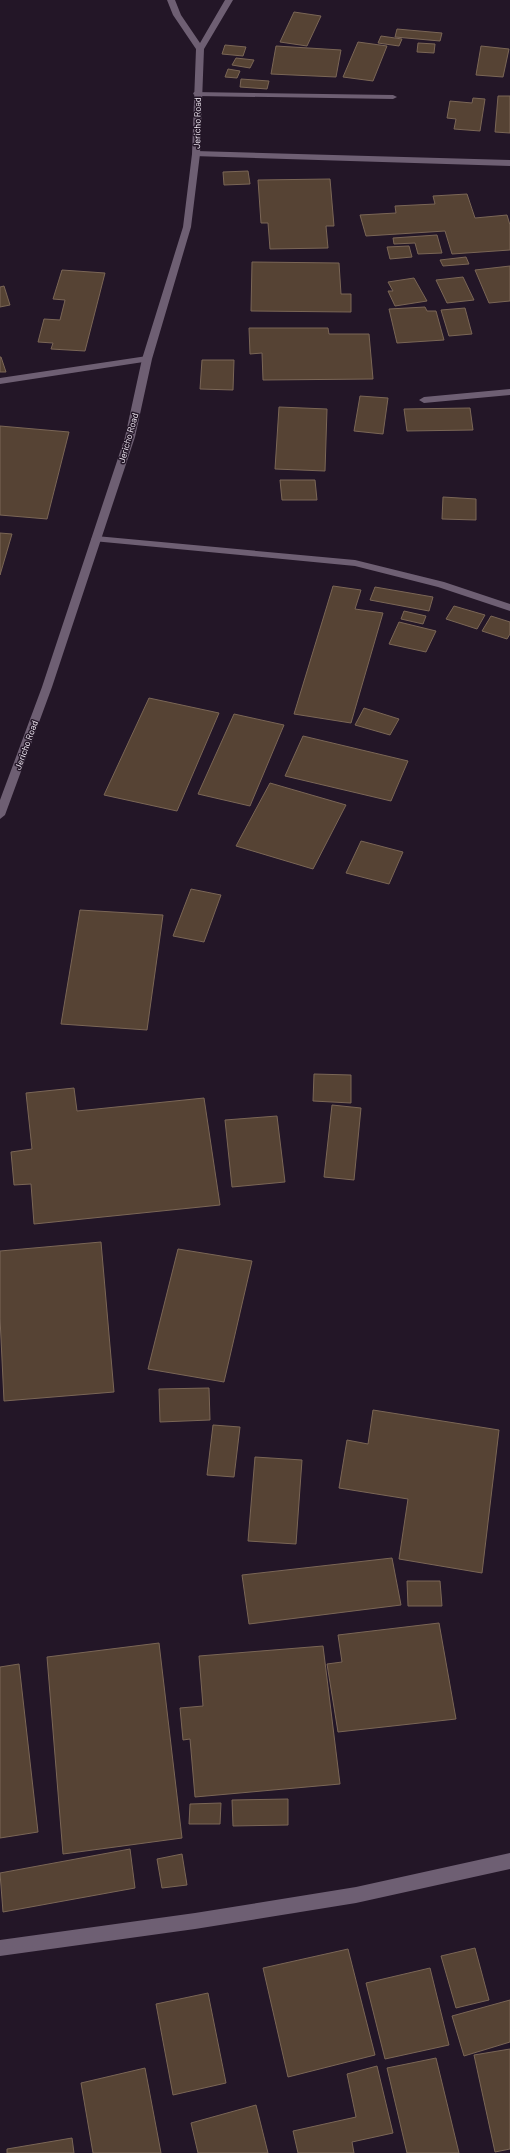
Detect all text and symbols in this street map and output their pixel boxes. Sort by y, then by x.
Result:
street label: Jericho Road [191,97,203,149]
street label: Jericho Road [116,412,140,464]
street label: Jericho Road [12,719,40,771]

